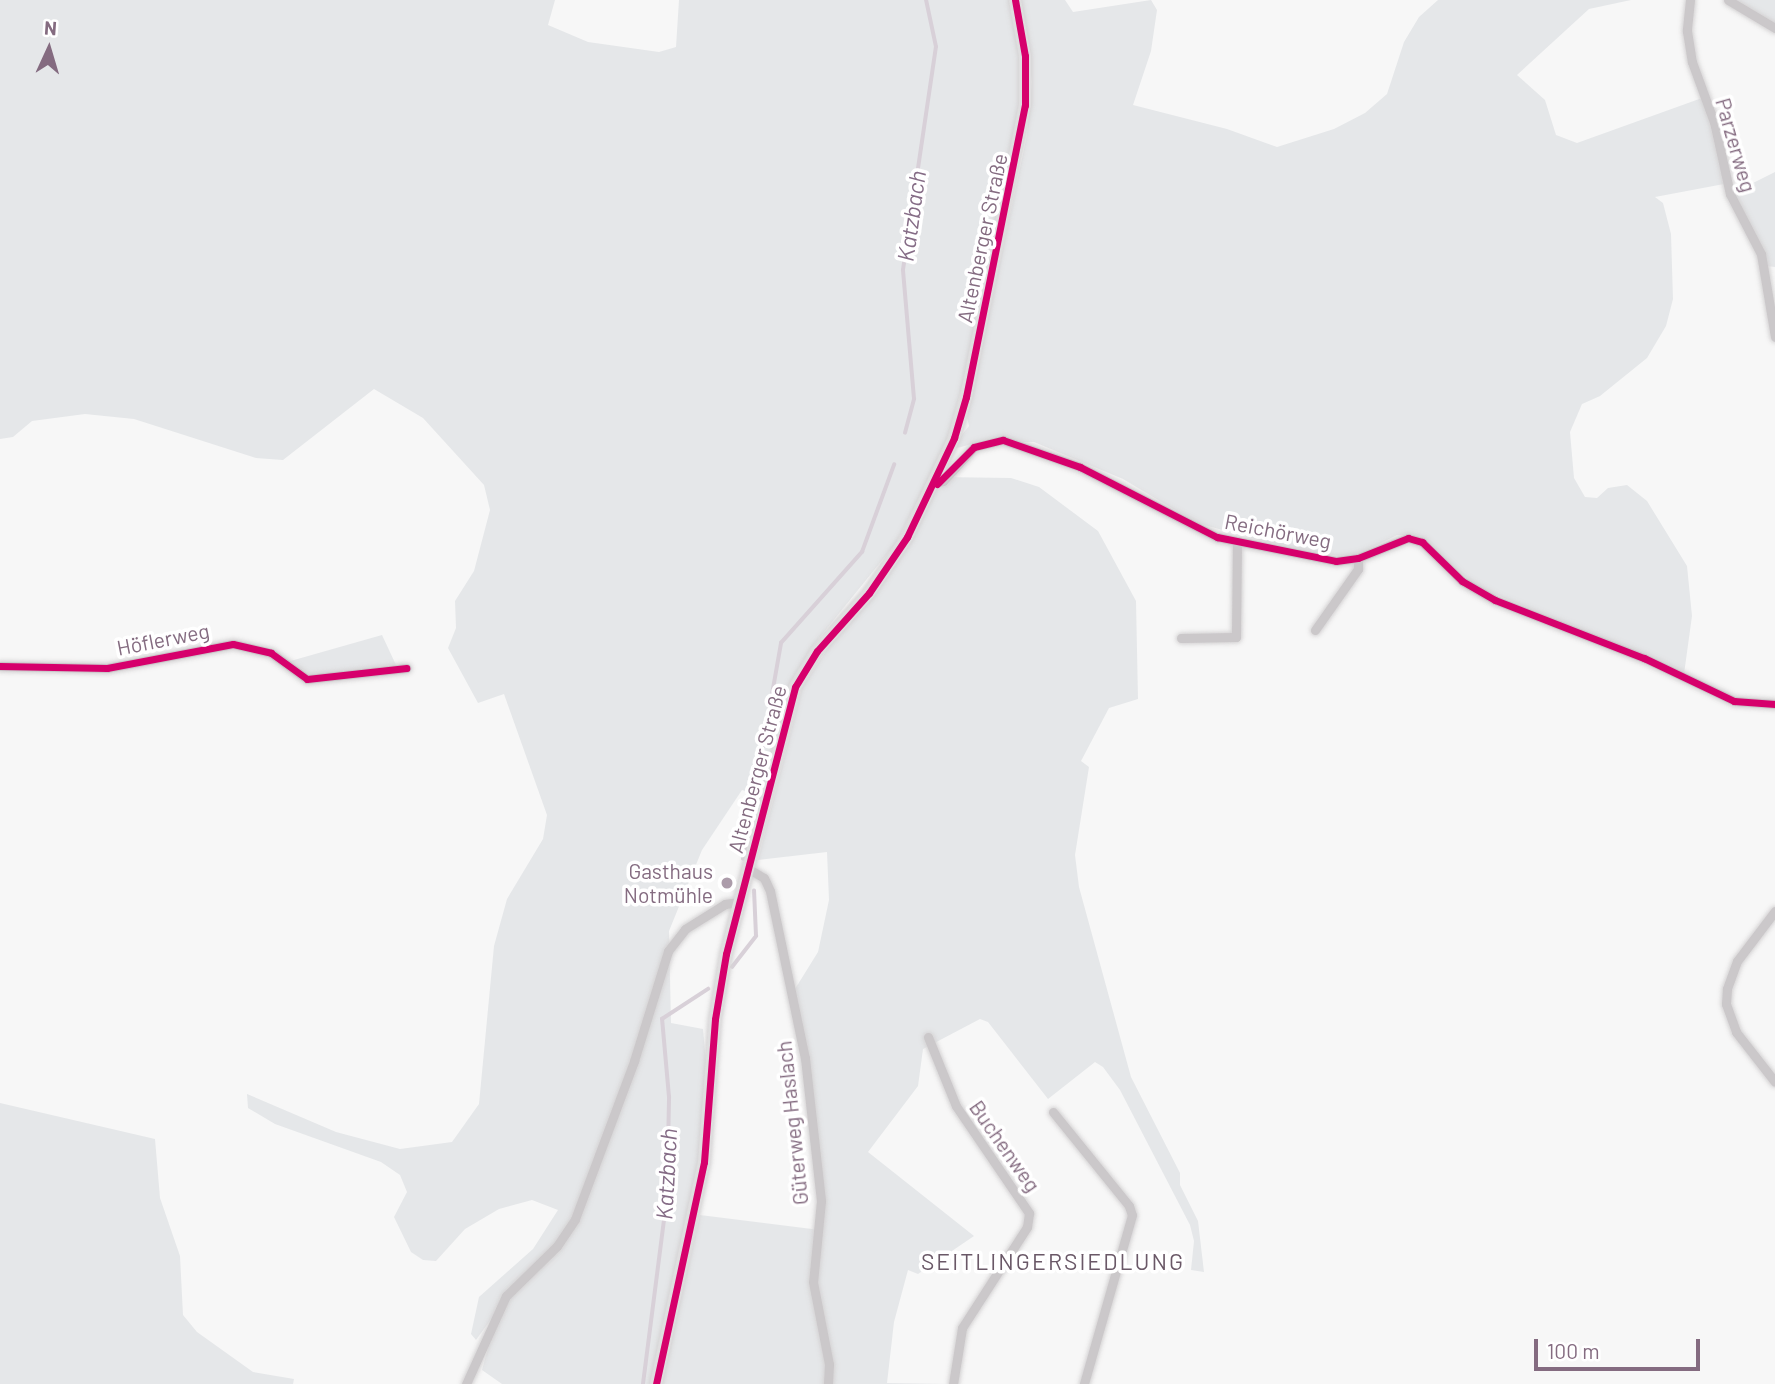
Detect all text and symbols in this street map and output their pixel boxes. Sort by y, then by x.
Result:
north arrow [14,14,84,84]
text: N [43,16,58,39]
street label: Parzerweg [1711,95,1761,195]
street label: Altenberger Straße [952,151,1012,325]
water label: Katzbach [891,169,931,263]
street label: Reichörweg [1223,508,1333,554]
street label: Höflerweg [114,618,212,660]
street label: Altenberger Straße [722,682,792,856]
place label: Gasthaus Notmühle [624,858,713,908]
marker: Gasthaus Notmühle [719,875,735,891]
street label: Güterweg Haslach [771,1040,813,1206]
street label: Buchenweg [964,1095,1046,1197]
water label: Katzbach [650,1128,682,1220]
district label: SEITLINGERSIEDLUNG [923,1247,1183,1275]
scale bar [1537,1324,1703,1368]
text: 100 m [1547,1338,1600,1363]

